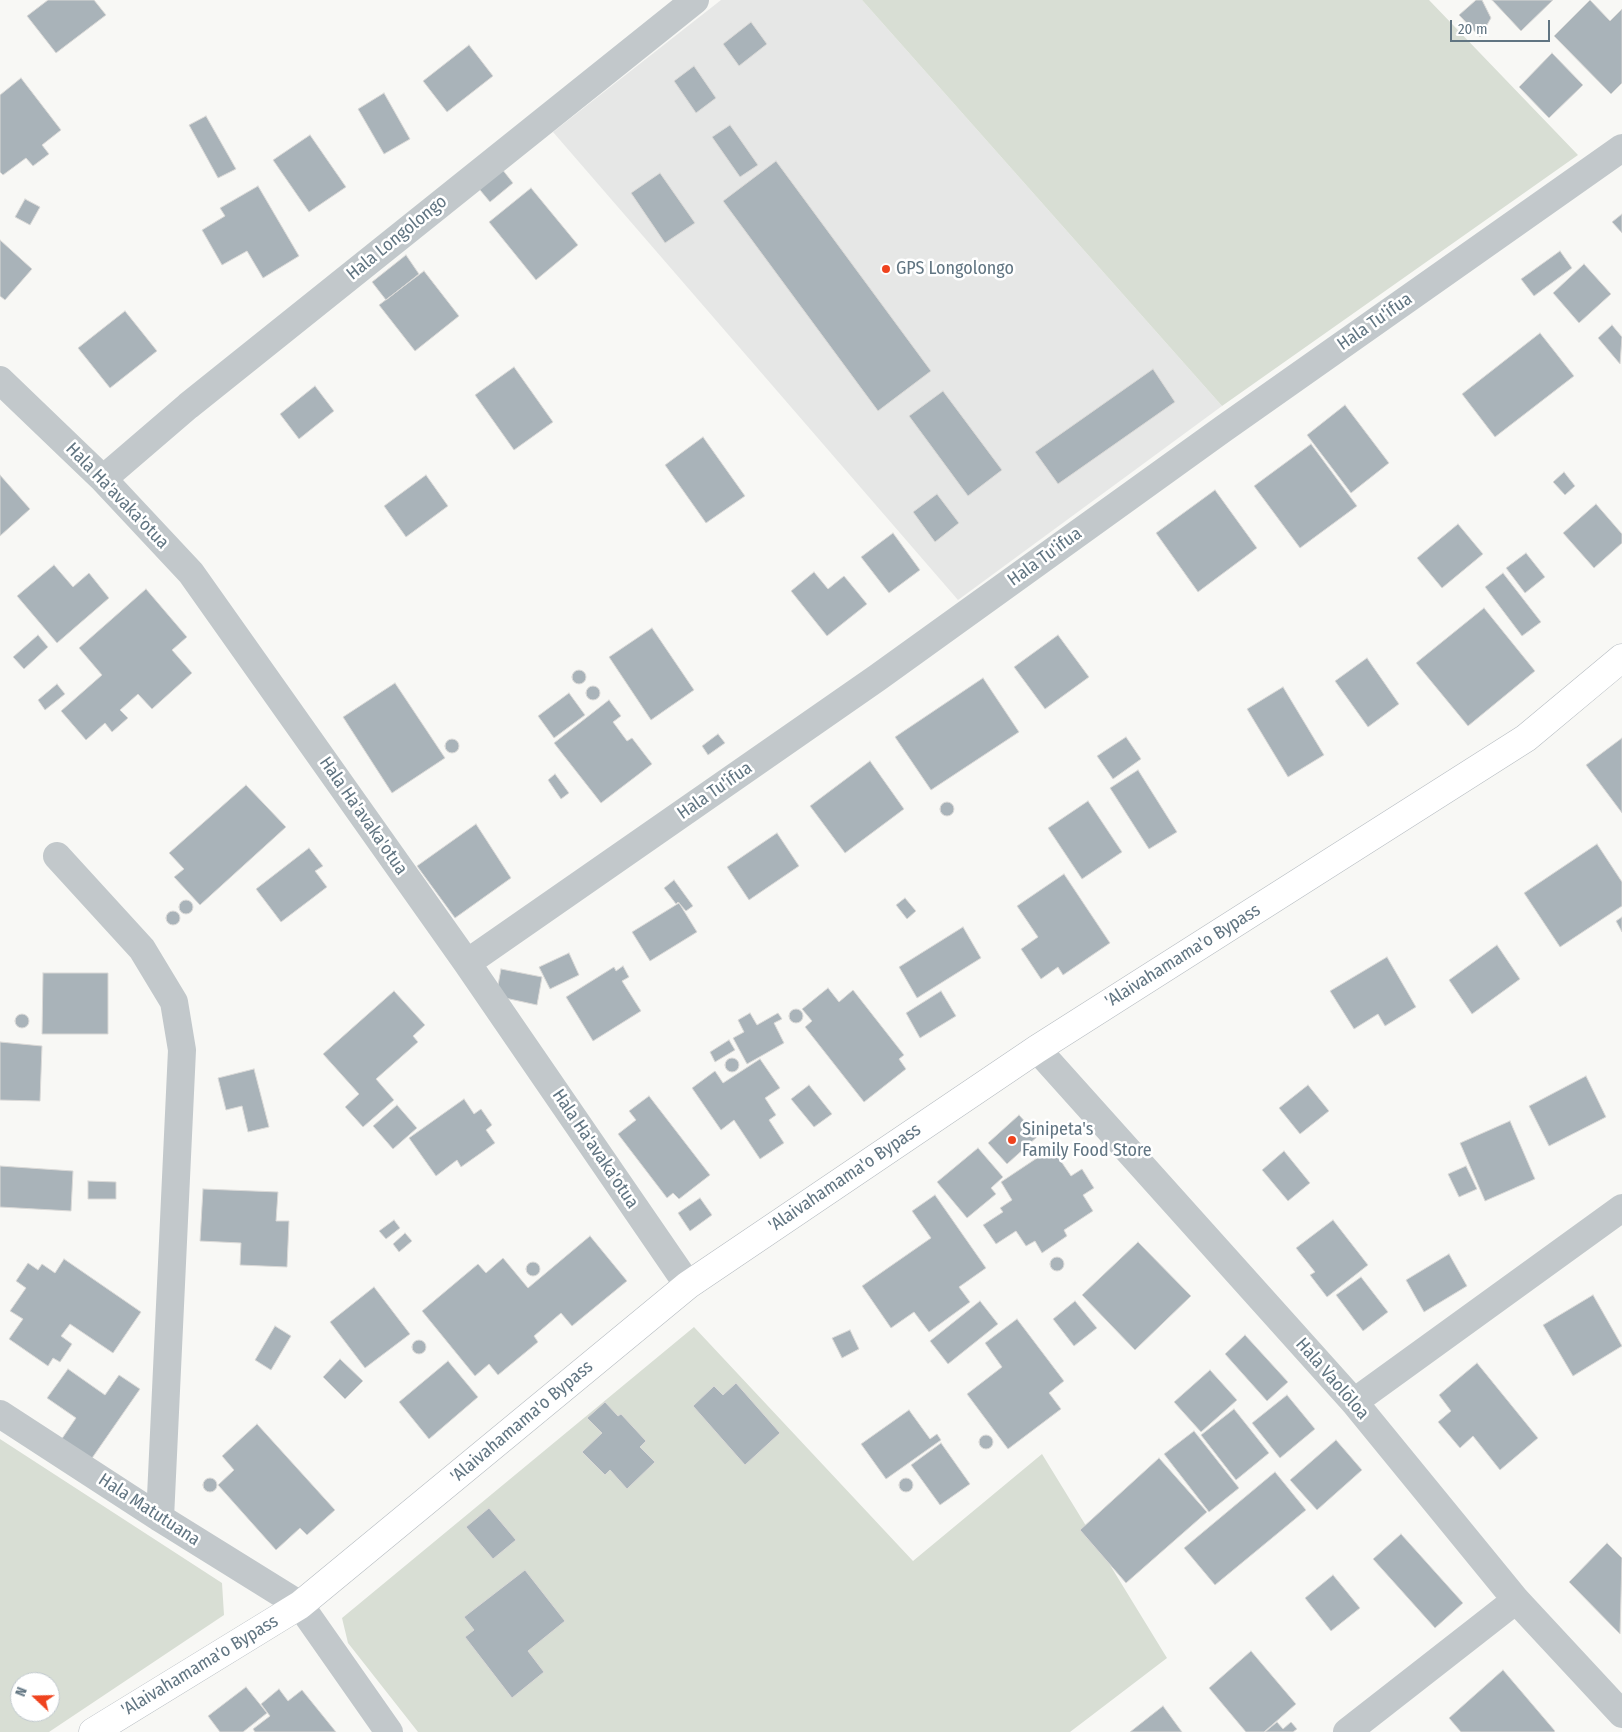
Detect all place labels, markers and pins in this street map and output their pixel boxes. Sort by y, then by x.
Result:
place label: GPS Longolongo [896,258,1014,280]
marker: GPS Longolongo [880,263,892,275]
place label: Sinipeta's Family Food Store [1022,1119,1152,1162]
marker: Sinipeta's Family Food Store [1006,1134,1018,1146]

